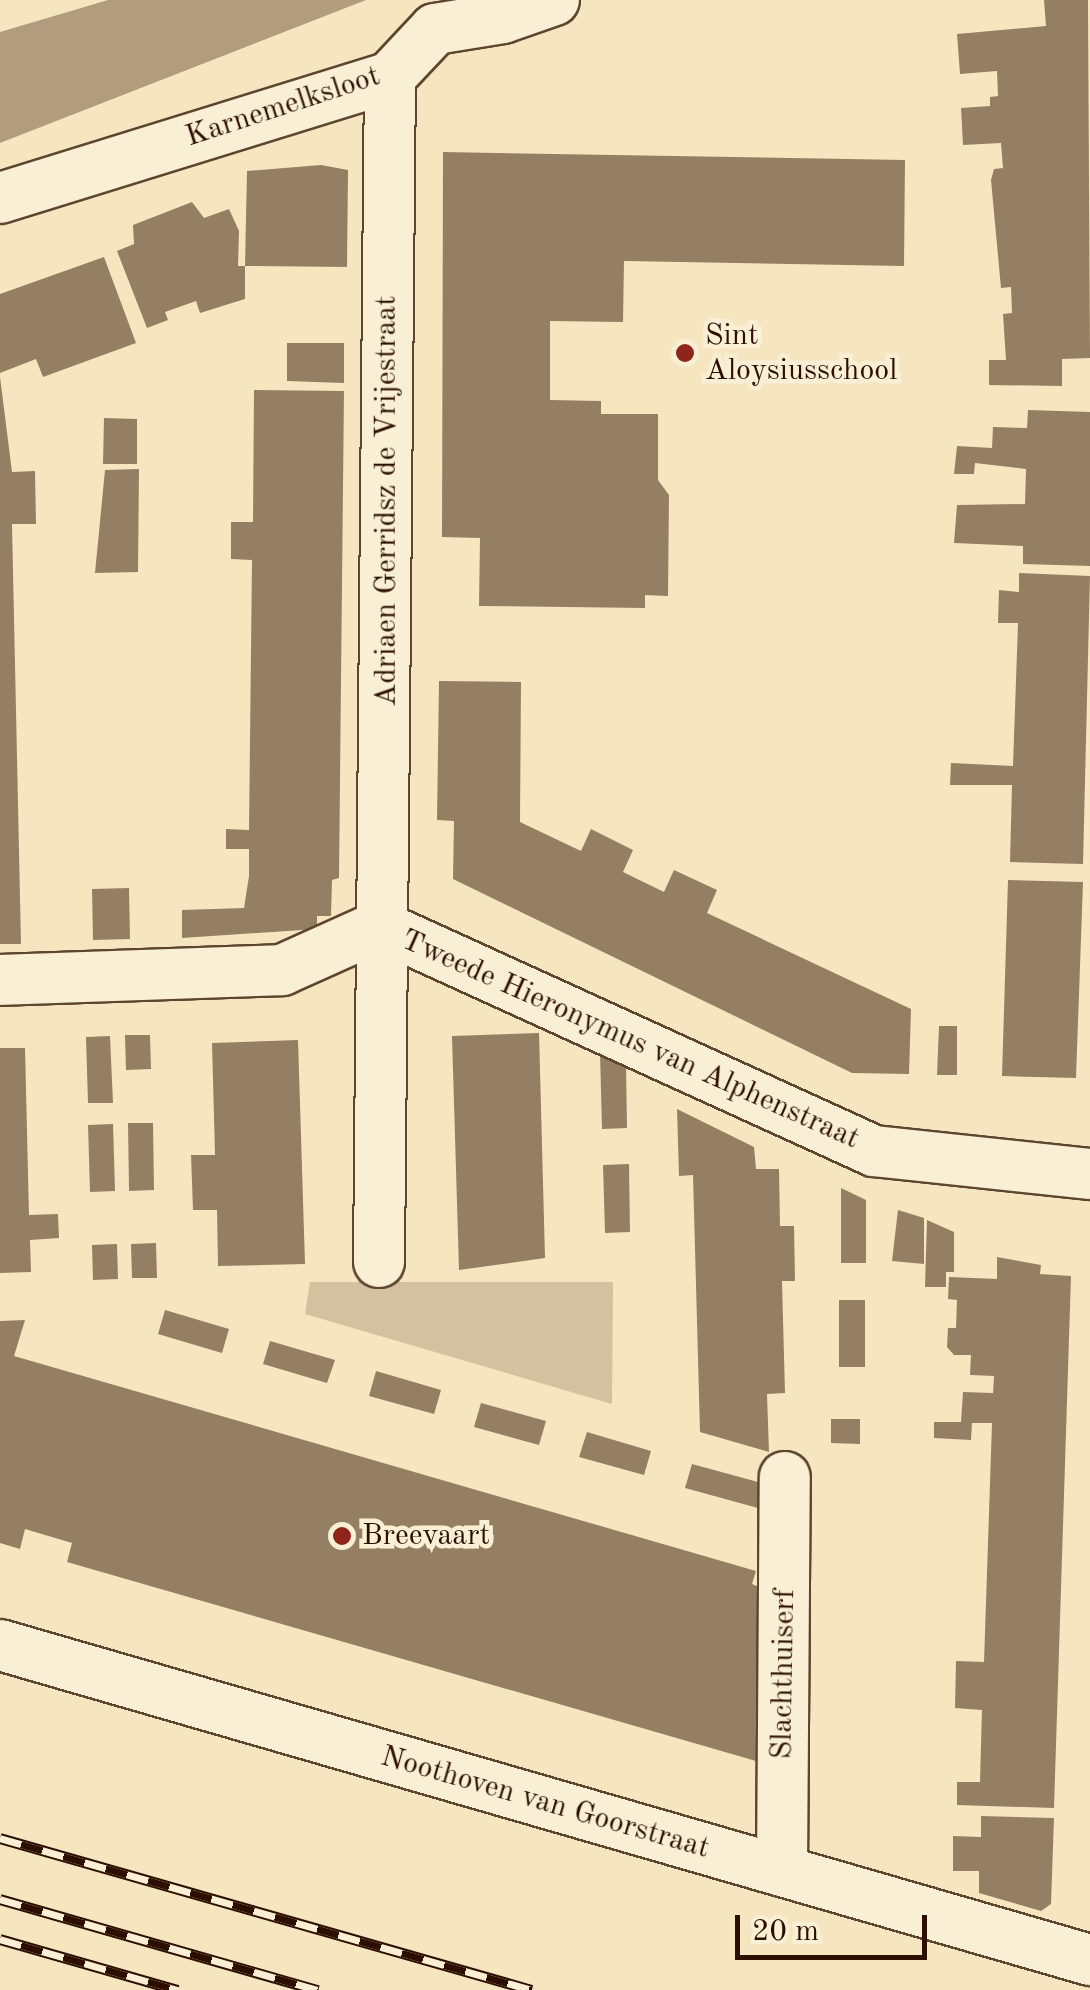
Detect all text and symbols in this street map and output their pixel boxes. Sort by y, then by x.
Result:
street label: Karnemelksloot [181,59,385,155]
street label: Adriaen Gerridsz de Vrijestraat [369,295,405,707]
place label: Sint Aloysiusschool [705,318,897,388]
marker: Sint Aloysiusschool [674,342,696,364]
street label: Tweede Hieronymus van Alphenstraat [395,922,865,1158]
place label: Breevaart [362,1518,490,1554]
marker: Breevaart [331,1525,353,1547]
street label: Slachthuiserf [765,1588,803,1760]
street label: Noothoven van Goorstraat [377,1739,713,1867]
scale bar [740,1895,932,1957]
text: 20 m [752,1917,819,1947]

